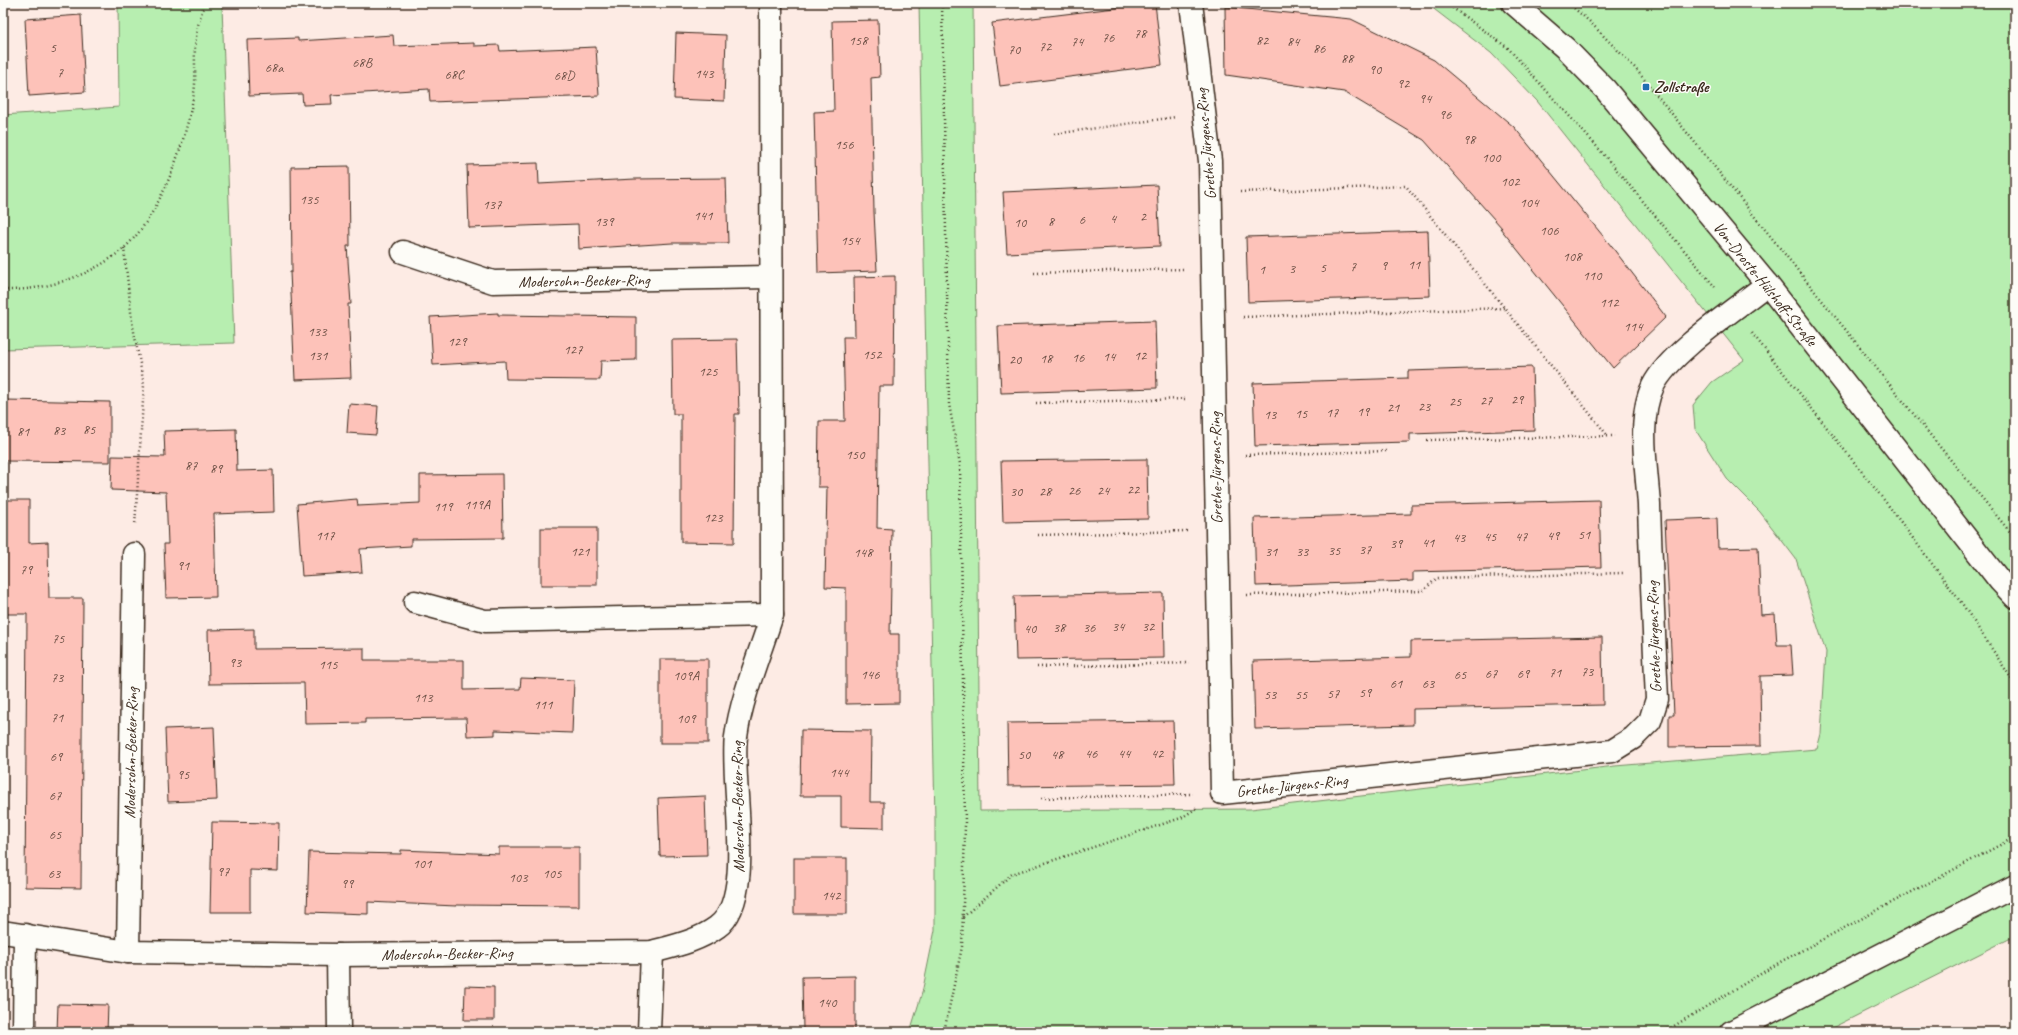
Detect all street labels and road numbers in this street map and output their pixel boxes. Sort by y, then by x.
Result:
street label: Grethe-Jürgens-Ring [1191,86,1221,200]
street label: Von-Droste-Hülshoff-Straße [1709,218,1822,352]
street label: Modersohn-Becker-Ring [518,270,651,292]
street label: Grethe-Jürgens-Ring [1205,411,1227,524]
street label: Grethe-Jürgens-Ring [1642,580,1666,693]
street label: Modersohn-Becker-Ring [120,686,142,819]
street label: Modersohn-Becker-Ring [727,740,749,873]
street label: Grethe-Jürgens-Ring [1235,770,1350,802]
street label: Modersohn-Becker-Ring [381,943,514,965]

